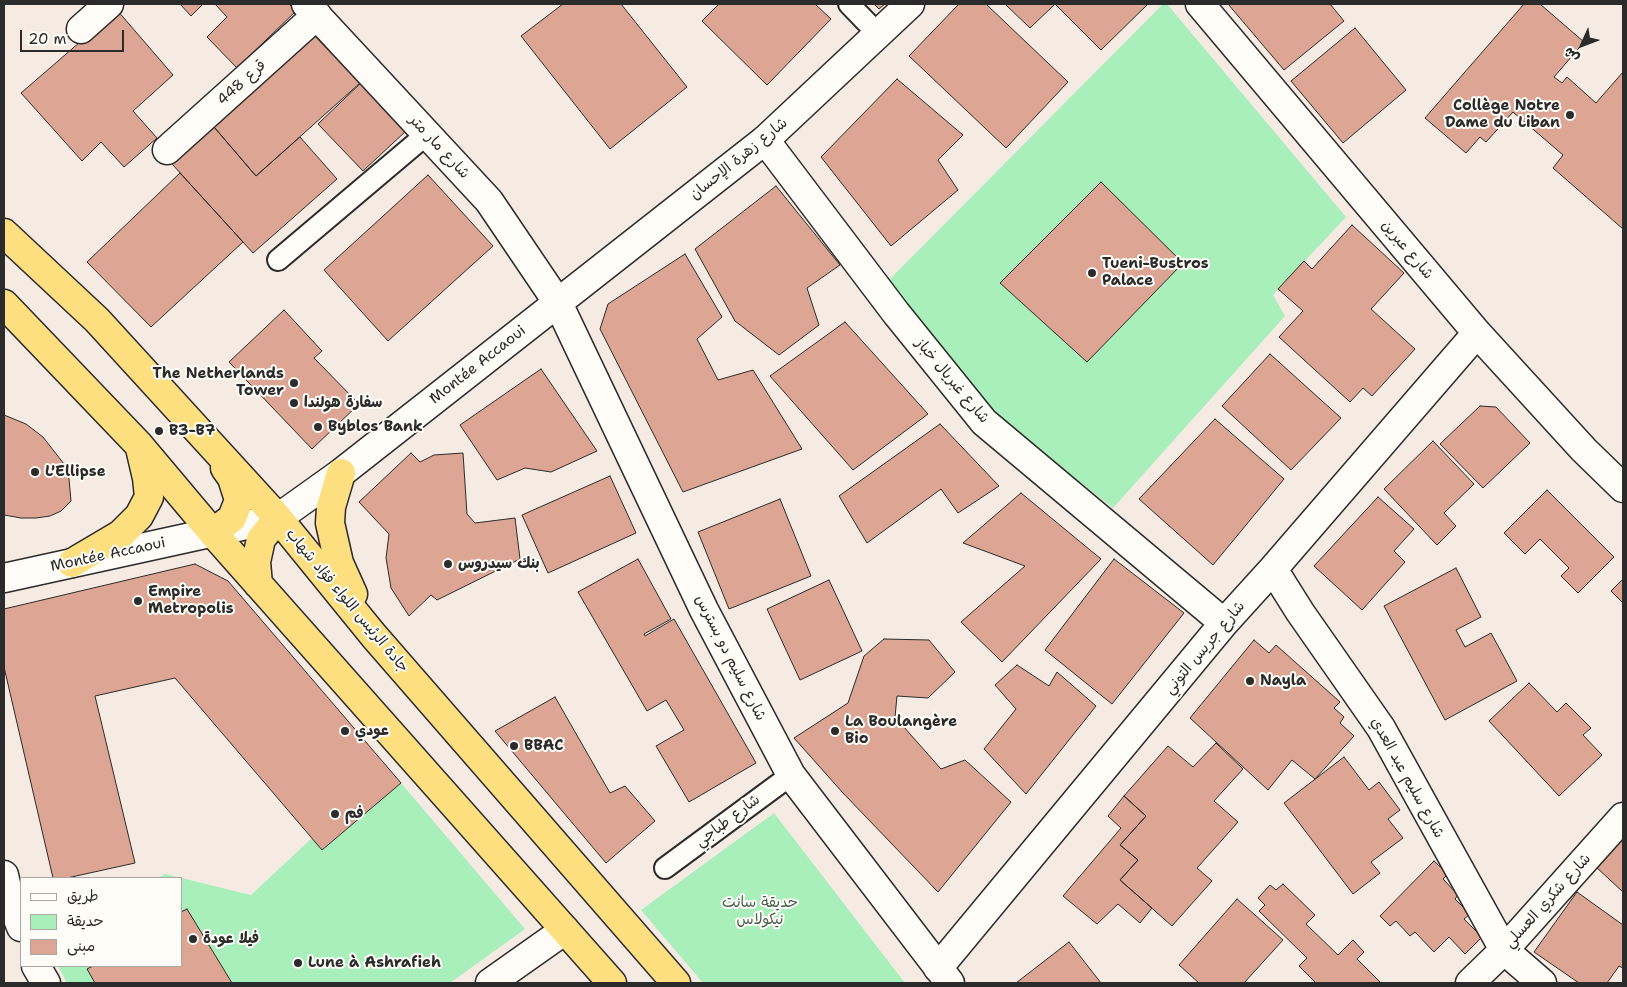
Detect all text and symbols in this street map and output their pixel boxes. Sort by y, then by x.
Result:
scale bar [22,20,126,52]
north arrow [1557,20,1607,70]
text: 20 m [28,29,67,49]
text: ش [1559,43,1583,67]
street label: قرع 448 [214,56,270,110]
place label: Collège Notre Dame du Liban [1445,97,1560,132]
marker: Collège Notre Dame du Liban [1564,109,1576,121]
street label: شارع مار متر [405,111,473,183]
street label: شارع زهرة الإحسان [687,114,791,204]
street label: شارع عبرين [1377,217,1437,283]
place label: Tueni-Bustros Palace [1102,255,1209,290]
marker: Tueni-Bustros Palace [1086,267,1098,279]
street label: Montée Accaoui [426,322,530,408]
street label: شارع غبريال خباز [911,335,993,427]
place label: The Netherlands Tower [153,365,284,400]
marker: The Netherlands Tower [288,377,300,389]
place label: سفارة هولندا [304,394,382,412]
marker: سفارة هولندا [288,397,300,409]
place label: Byblos Bank [328,418,423,436]
marker: Byblos Bank [312,421,324,433]
place label: B3-B7 [169,422,215,440]
marker: B3-B7 [153,425,165,437]
place label: L'Ellipse [45,463,106,481]
marker: L'Ellipse [29,466,41,478]
street label: جادة الرئيس اللواء فؤاد شهاب [282,526,412,676]
street label: Montée Accaoui [49,534,167,576]
place label: بنك سيدروس [458,555,540,573]
marker: بنك سيدروس [442,558,454,570]
place label: Empire Metropolis [148,583,234,618]
street label: شارع سليم دو بسترس [690,592,770,724]
marker: Empire Metropolis [132,595,144,607]
street label: شارع جريس التوني [1161,598,1249,698]
place label: Nayla [1260,672,1306,690]
marker: Nayla [1244,675,1256,687]
place label: La Boulangère Bio [845,713,957,748]
street label: شارع سليم عبد العدي [1366,715,1448,841]
place label: عودي [355,722,389,740]
marker: عودي [339,725,351,737]
marker: La Boulangère Bio [829,725,841,737]
place label: BBAC [524,737,563,755]
marker: BBAC [508,740,520,752]
street label: شارع طباجي [692,791,764,851]
place label: فم [345,805,364,823]
marker: فم [329,808,341,820]
street label: شارع شكري العسلي [1501,850,1595,952]
legend [20,877,182,967]
text: طريق [67,886,99,906]
park label: حديقة سانت نيكولاس [722,894,798,929]
text: حديقة [67,911,104,931]
place label: فيلا عودة [203,930,259,948]
marker: فيلا عودة [187,933,199,945]
text: مبنى [67,936,95,956]
place label: Lune à Ashrafieh [308,954,441,972]
marker: Lune à Ashrafieh [292,957,304,969]

